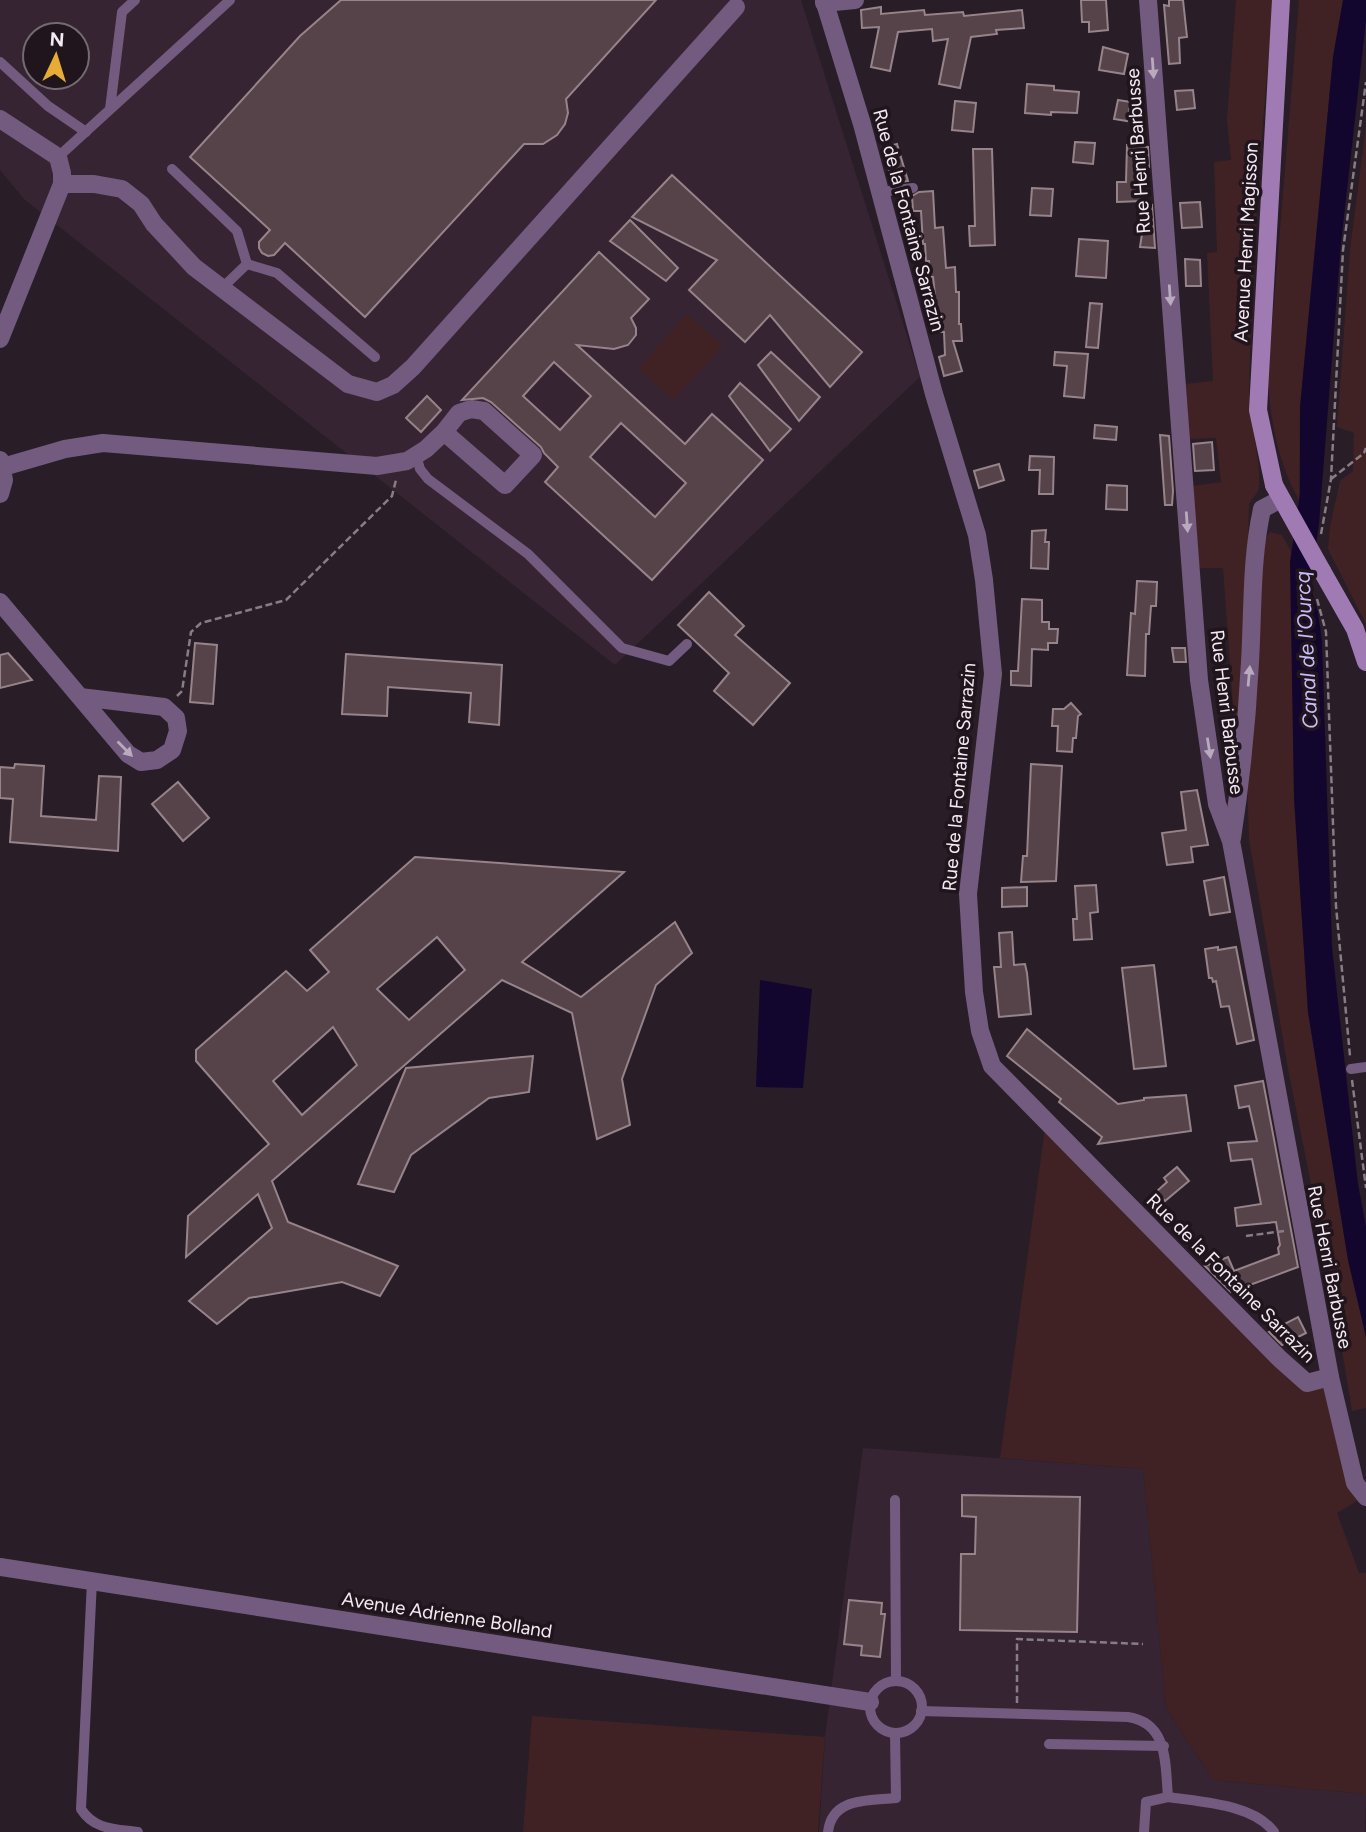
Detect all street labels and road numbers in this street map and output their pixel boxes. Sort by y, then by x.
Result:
street label: Rue Henri Barbusse [1121,67,1155,235]
street label: Rue de la Fontaine Sarrazin [868,106,950,334]
street label: Avenue Henri Magisson [1229,141,1263,343]
street label: Rue Henri Barbusse [1205,628,1249,796]
street label: Rue de la Fontaine Sarrazin [938,662,980,892]
street label: Rue Henri Barbusse [1303,1183,1357,1351]
street label: Rue de la Fontaine Sarrazin [1142,1189,1320,1367]
street label: Avenue Adrienne Bolland [340,1587,554,1643]

